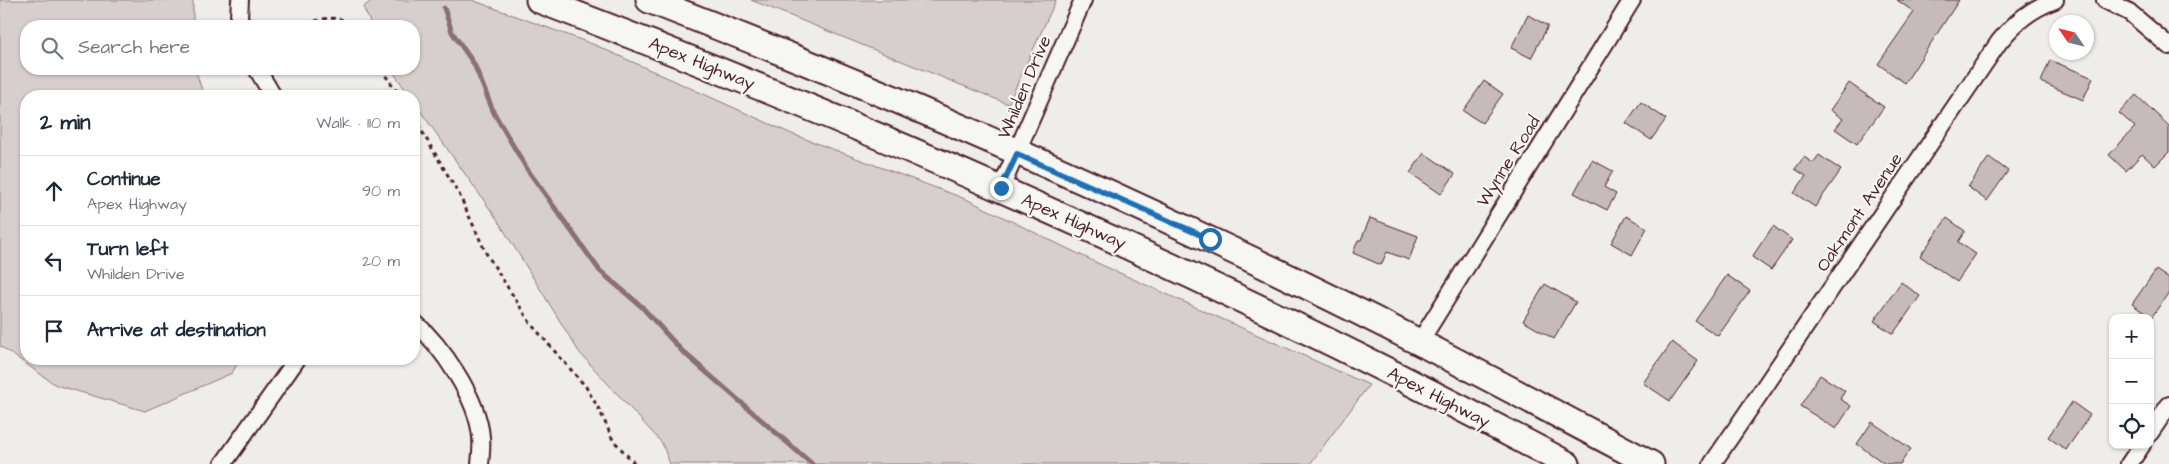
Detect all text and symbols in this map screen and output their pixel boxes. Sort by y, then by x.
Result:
north arrow [2049,15,2094,60]
search box [20,20,420,75]
street label: Apex Highway [645,31,759,97]
street label: Whilden Drive [991,31,1058,143]
icon: search [38,34,66,62]
text: Search here [78,34,190,61]
text: 2 min [40,108,90,137]
street label: Wynne Road [1471,111,1547,212]
text: Walk · 110 m [316,112,400,134]
street label: Oakmont Avenue [1810,148,1909,277]
text: Continue [87,166,161,193]
icon: ahead [40,177,68,205]
route end [990,177,1013,200]
text: 90 m [362,180,400,202]
street label: Apex Highway [1017,187,1130,257]
text: Apex Highway [87,193,187,215]
route start [1199,228,1222,251]
text: Turn left [87,236,168,263]
icon: left [40,247,68,275]
text: 20 m [362,250,400,272]
text: Whilden Drive [87,263,185,285]
map controls [2109,314,2154,449]
button: + [2109,314,2154,359]
icon: arrive [40,317,68,345]
text: Arrive at destination [87,317,266,344]
button: − [2109,359,2154,404]
street label: Apex Highway [1383,361,1495,435]
button: locate [2109,404,2154,449]

